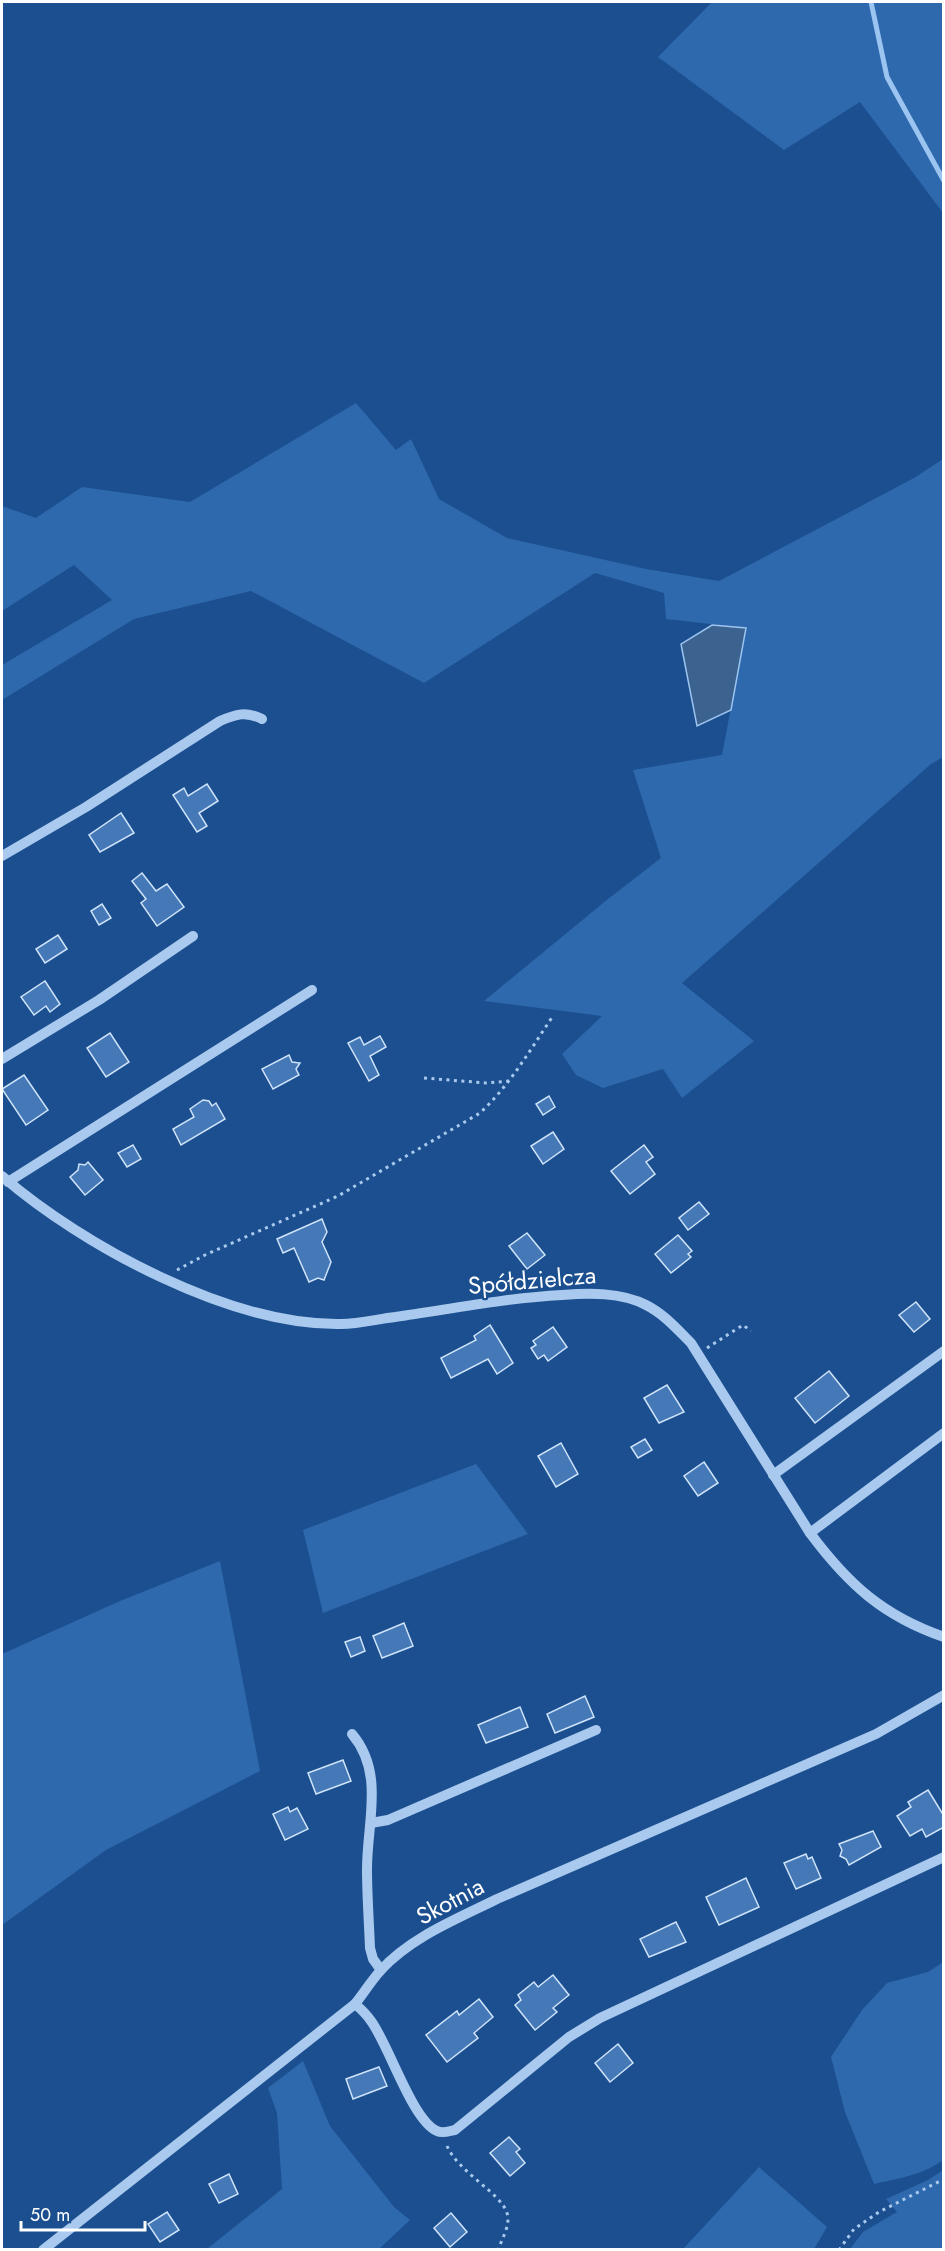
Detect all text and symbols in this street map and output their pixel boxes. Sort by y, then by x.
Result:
street label: Spółdzielcza [467,1257,597,1303]
street label: Skotnia [410,1869,490,1933]
scale bar [21,2194,146,2232]
text: 50 m [30,2202,70,2228]

